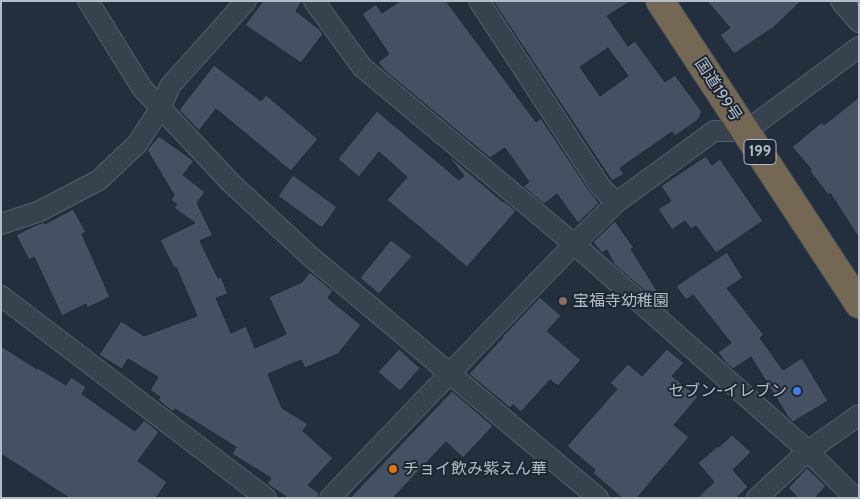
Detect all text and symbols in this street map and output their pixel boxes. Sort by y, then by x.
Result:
street label: 国道199号 [691,55,745,125]
road number: 199 [744,140,776,164]
place label: 宝福寺幼稚園 [573,291,669,311]
marker: 宝福寺幼稚園 [557,295,569,307]
place label: セブン-イレブン [668,381,787,401]
marker: セブン-イレブン [791,385,803,397]
place label: チョイ飲み紫えん華 [403,459,547,479]
marker: チョイ飲み紫えん華 [387,463,399,475]

